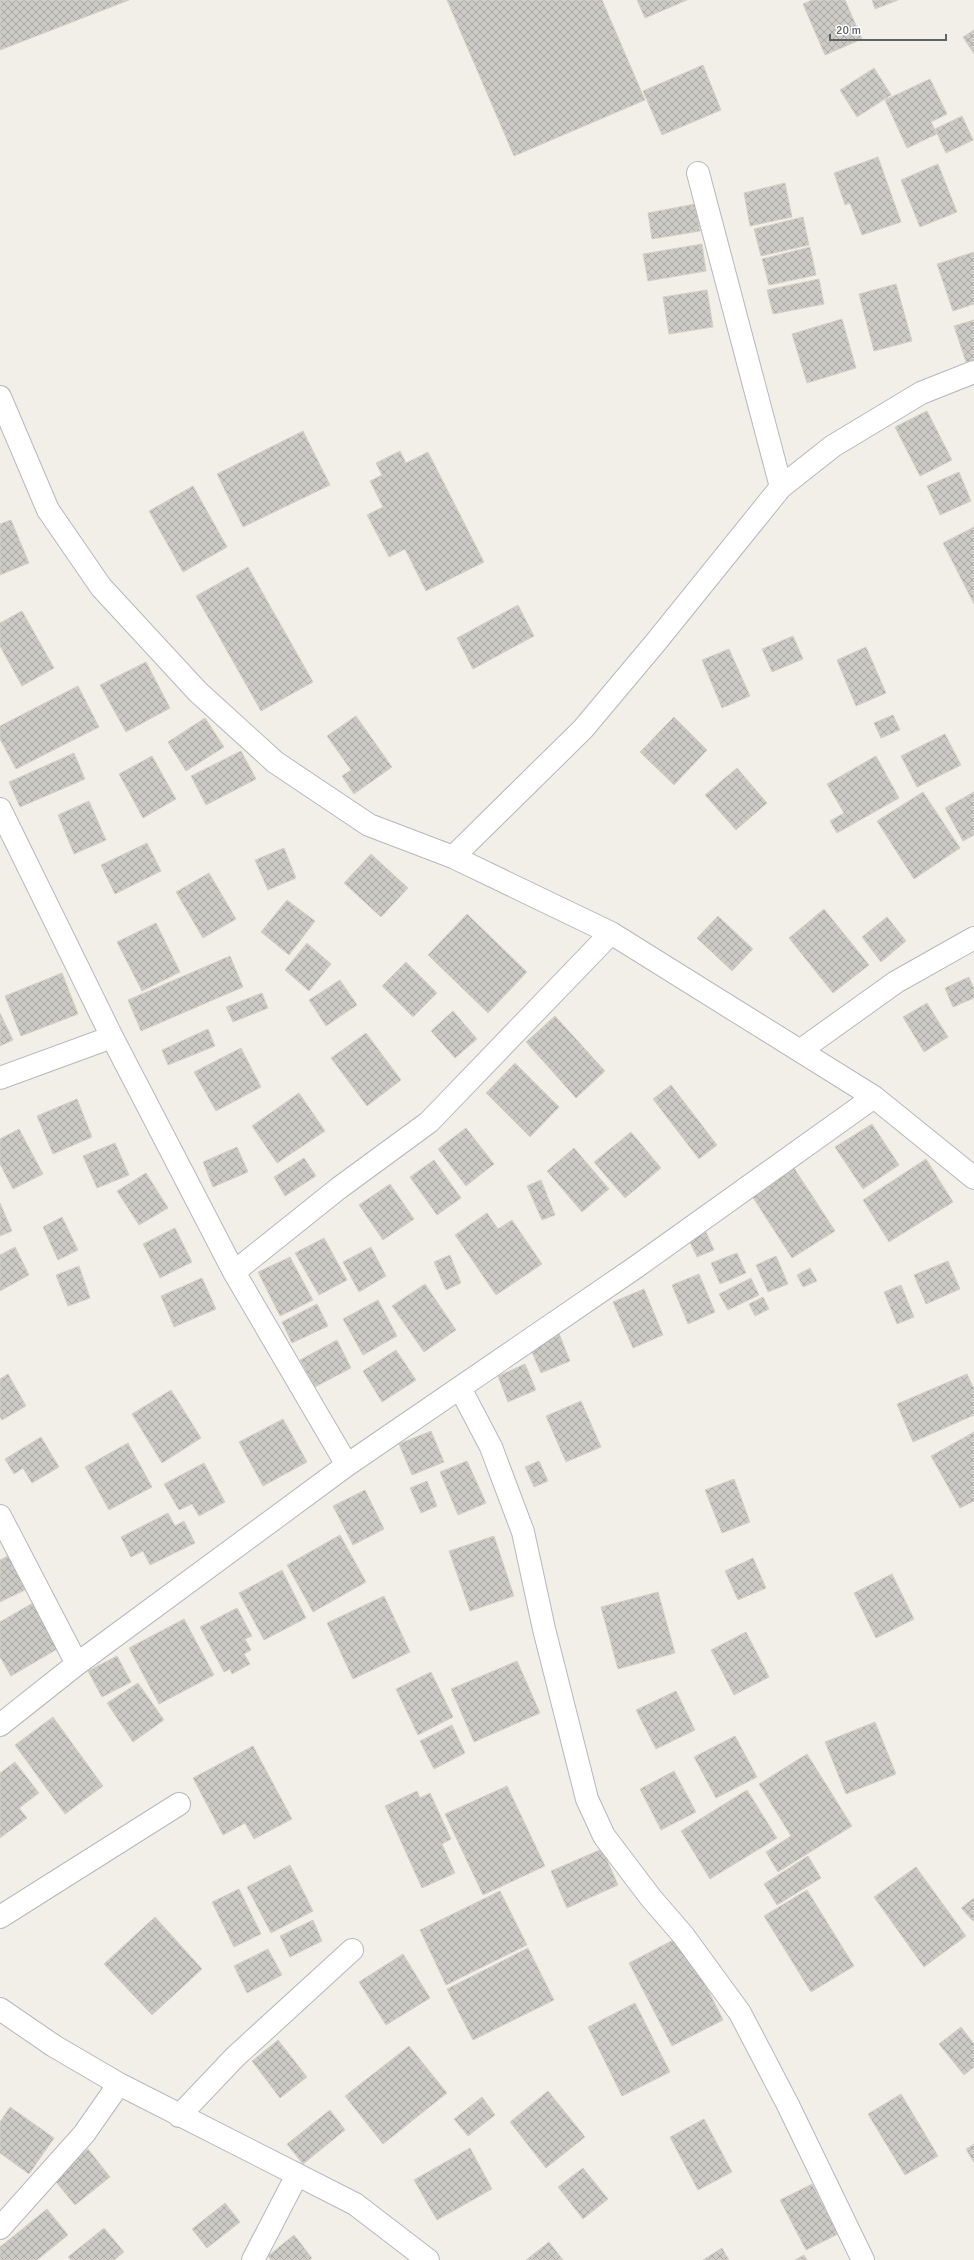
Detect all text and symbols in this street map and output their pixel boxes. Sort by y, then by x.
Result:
scale bar [830,16,946,42]
text: 20 m [836,23,861,38]

